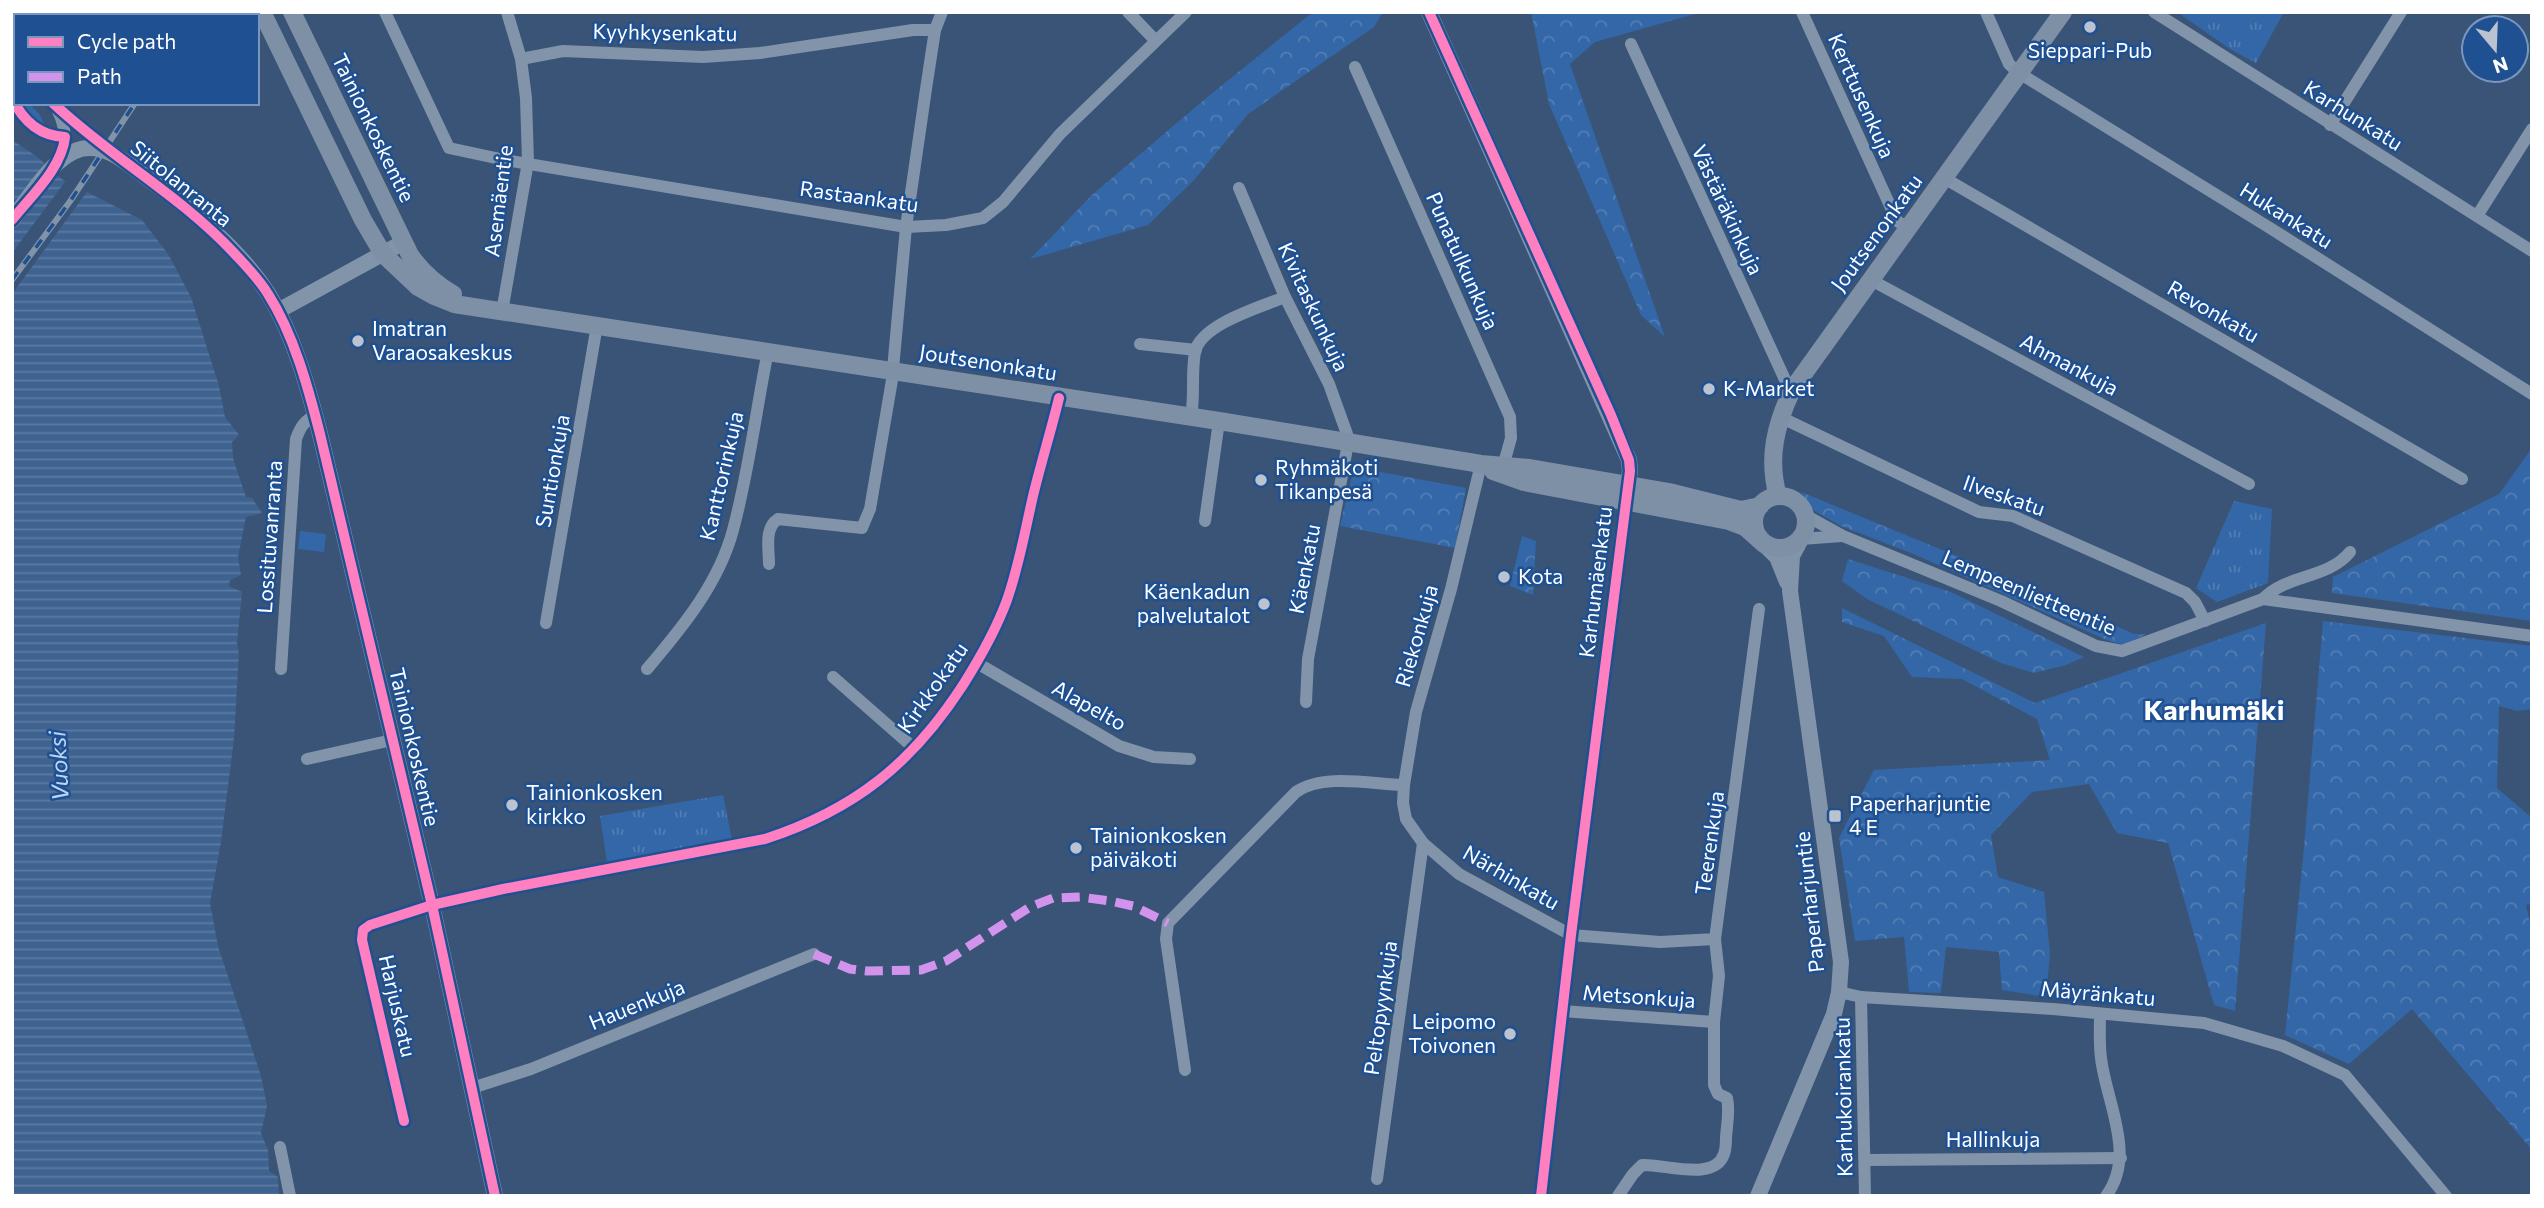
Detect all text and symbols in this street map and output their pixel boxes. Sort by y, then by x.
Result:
legend [14,14,259,105]
north arrow [2460,14,2530,84]
street label: Kyyhkysenkatu [592,18,738,45]
marker: Sieppari-Pub [2082,19,2098,35]
text: Cycle path [77,28,176,53]
street label: Kerttusenkuja [1824,29,1901,162]
place label: Sieppari-Pub [2028,37,2152,62]
street label: Tainionkoskentie [328,49,421,206]
text: N [2490,52,2511,79]
text: Path [77,63,122,88]
street label: Karhunkatu [2300,74,2408,155]
street label: Siitolanranta [126,134,238,231]
street label: Västäräkinkuja [1687,140,1769,278]
street label: Asemäentie [478,143,517,258]
street label: Joutsenonkatu [1825,169,1927,296]
street label: Rastaankatu [798,175,920,216]
street label: Hukankatu [2236,176,2338,253]
street label: Punatulkunkuja [1422,188,1505,333]
street label: Kivitaskunkuja [1274,238,1355,375]
street label: Revonkatu [2163,274,2264,347]
place label: Imatran Varaosakeskus [372,315,513,364]
street label: Ahmankuja [2016,327,2123,400]
marker: Imatran Varaosakeskus [350,333,366,349]
street label: Joutsenonkatu [918,338,1059,385]
place label: K-Market [1723,375,1815,400]
marker: K-Market [1701,381,1717,397]
street label: Kanttorinkuja [694,409,748,543]
street label: Suntionkuja [529,412,574,529]
place label: Ryhmäkoti Tikanpesä [1275,454,1378,503]
street label: Lossituvanranta [251,459,286,614]
street label: Ilveskatu [1960,469,2049,520]
marker: Ryhmäkoti Tikanpesä [1253,472,1269,488]
street label: Karhumäenkatu [1573,505,1616,659]
street label: Käenkatu [1283,522,1324,616]
street label: Lempeenlietteentie [1939,544,2120,639]
place label: Kota [1518,563,1563,588]
marker: Kota [1496,569,1512,585]
place label: Käenkadun palvelutalot [1137,578,1250,627]
street label: Riekonkuja [1389,581,1442,690]
marker: Käenkadun palvelutalot [1256,596,1272,612]
street label: Kirkkokatu [891,637,972,737]
street label: Tainionkoskentie [385,665,446,828]
street label: Alapelto [1048,674,1131,735]
district label: Karhumäki [2144,692,2284,726]
water label: Vuoksi [42,729,74,802]
place label: Tainionkosken kirkko [526,779,663,828]
street label: Teerenkuja [1689,789,1728,896]
place label: Paperharjuntie 4 E [1849,790,1991,839]
marker: Tainionkosken kirkko [504,797,520,813]
marker: Paperharjuntie 4 E [1827,808,1843,824]
place label: Tainionkosken päiväkoti [1090,822,1227,871]
street label: Paperharjuntie [1789,830,1828,974]
street label: Närhinkatu [1459,839,1564,914]
marker: Tainionkosken päiväkoti [1068,840,1084,856]
street label: Peltopyynkuja [1358,939,1401,1077]
street label: Harjuskatu [375,952,422,1059]
street label: Hauenkuja [585,973,688,1034]
street label: Mäyränkatu [2040,975,2157,1010]
street label: Metsonkuja [1582,979,1696,1012]
place label: Leipomo Toivonen [1408,1008,1496,1057]
street label: Karhukoirankatu [1829,1017,1856,1177]
marker: Leipomo Toivonen [1502,1026,1518,1042]
street label: Hallinkuja [1946,1126,2040,1151]

